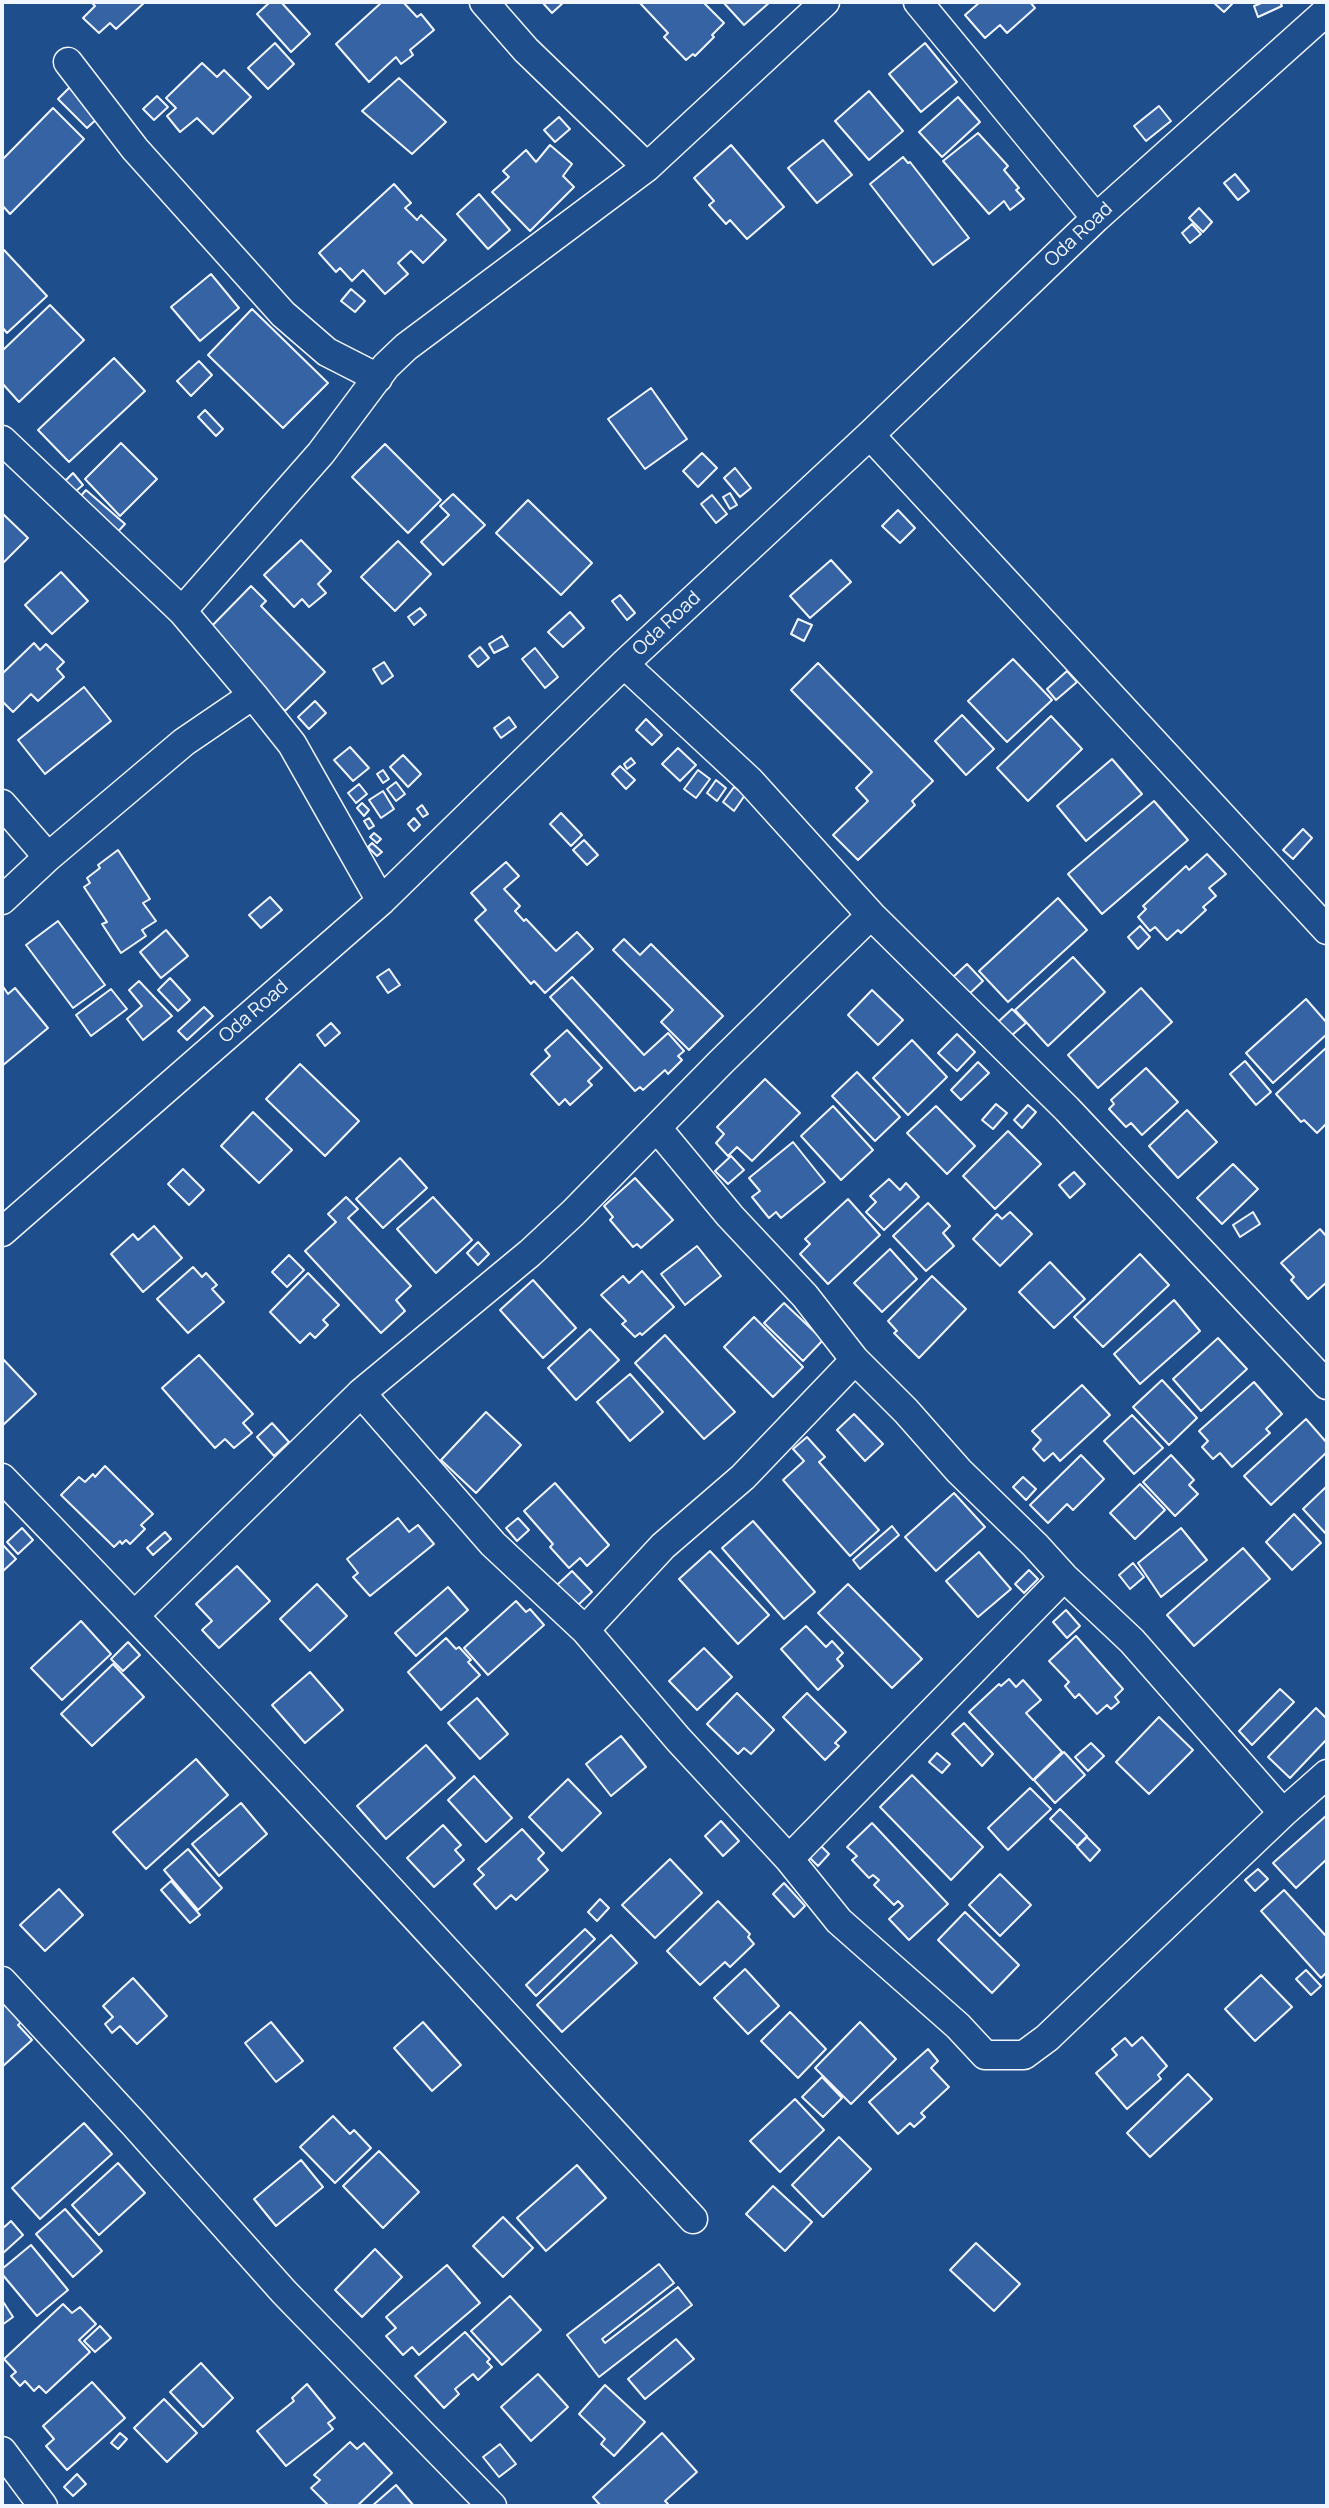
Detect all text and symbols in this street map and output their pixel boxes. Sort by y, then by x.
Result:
street label: Oda Road [1040,198,1118,272]
street label: Oda Road [628,587,706,661]
street label: Oda Road [215,976,293,1048]

